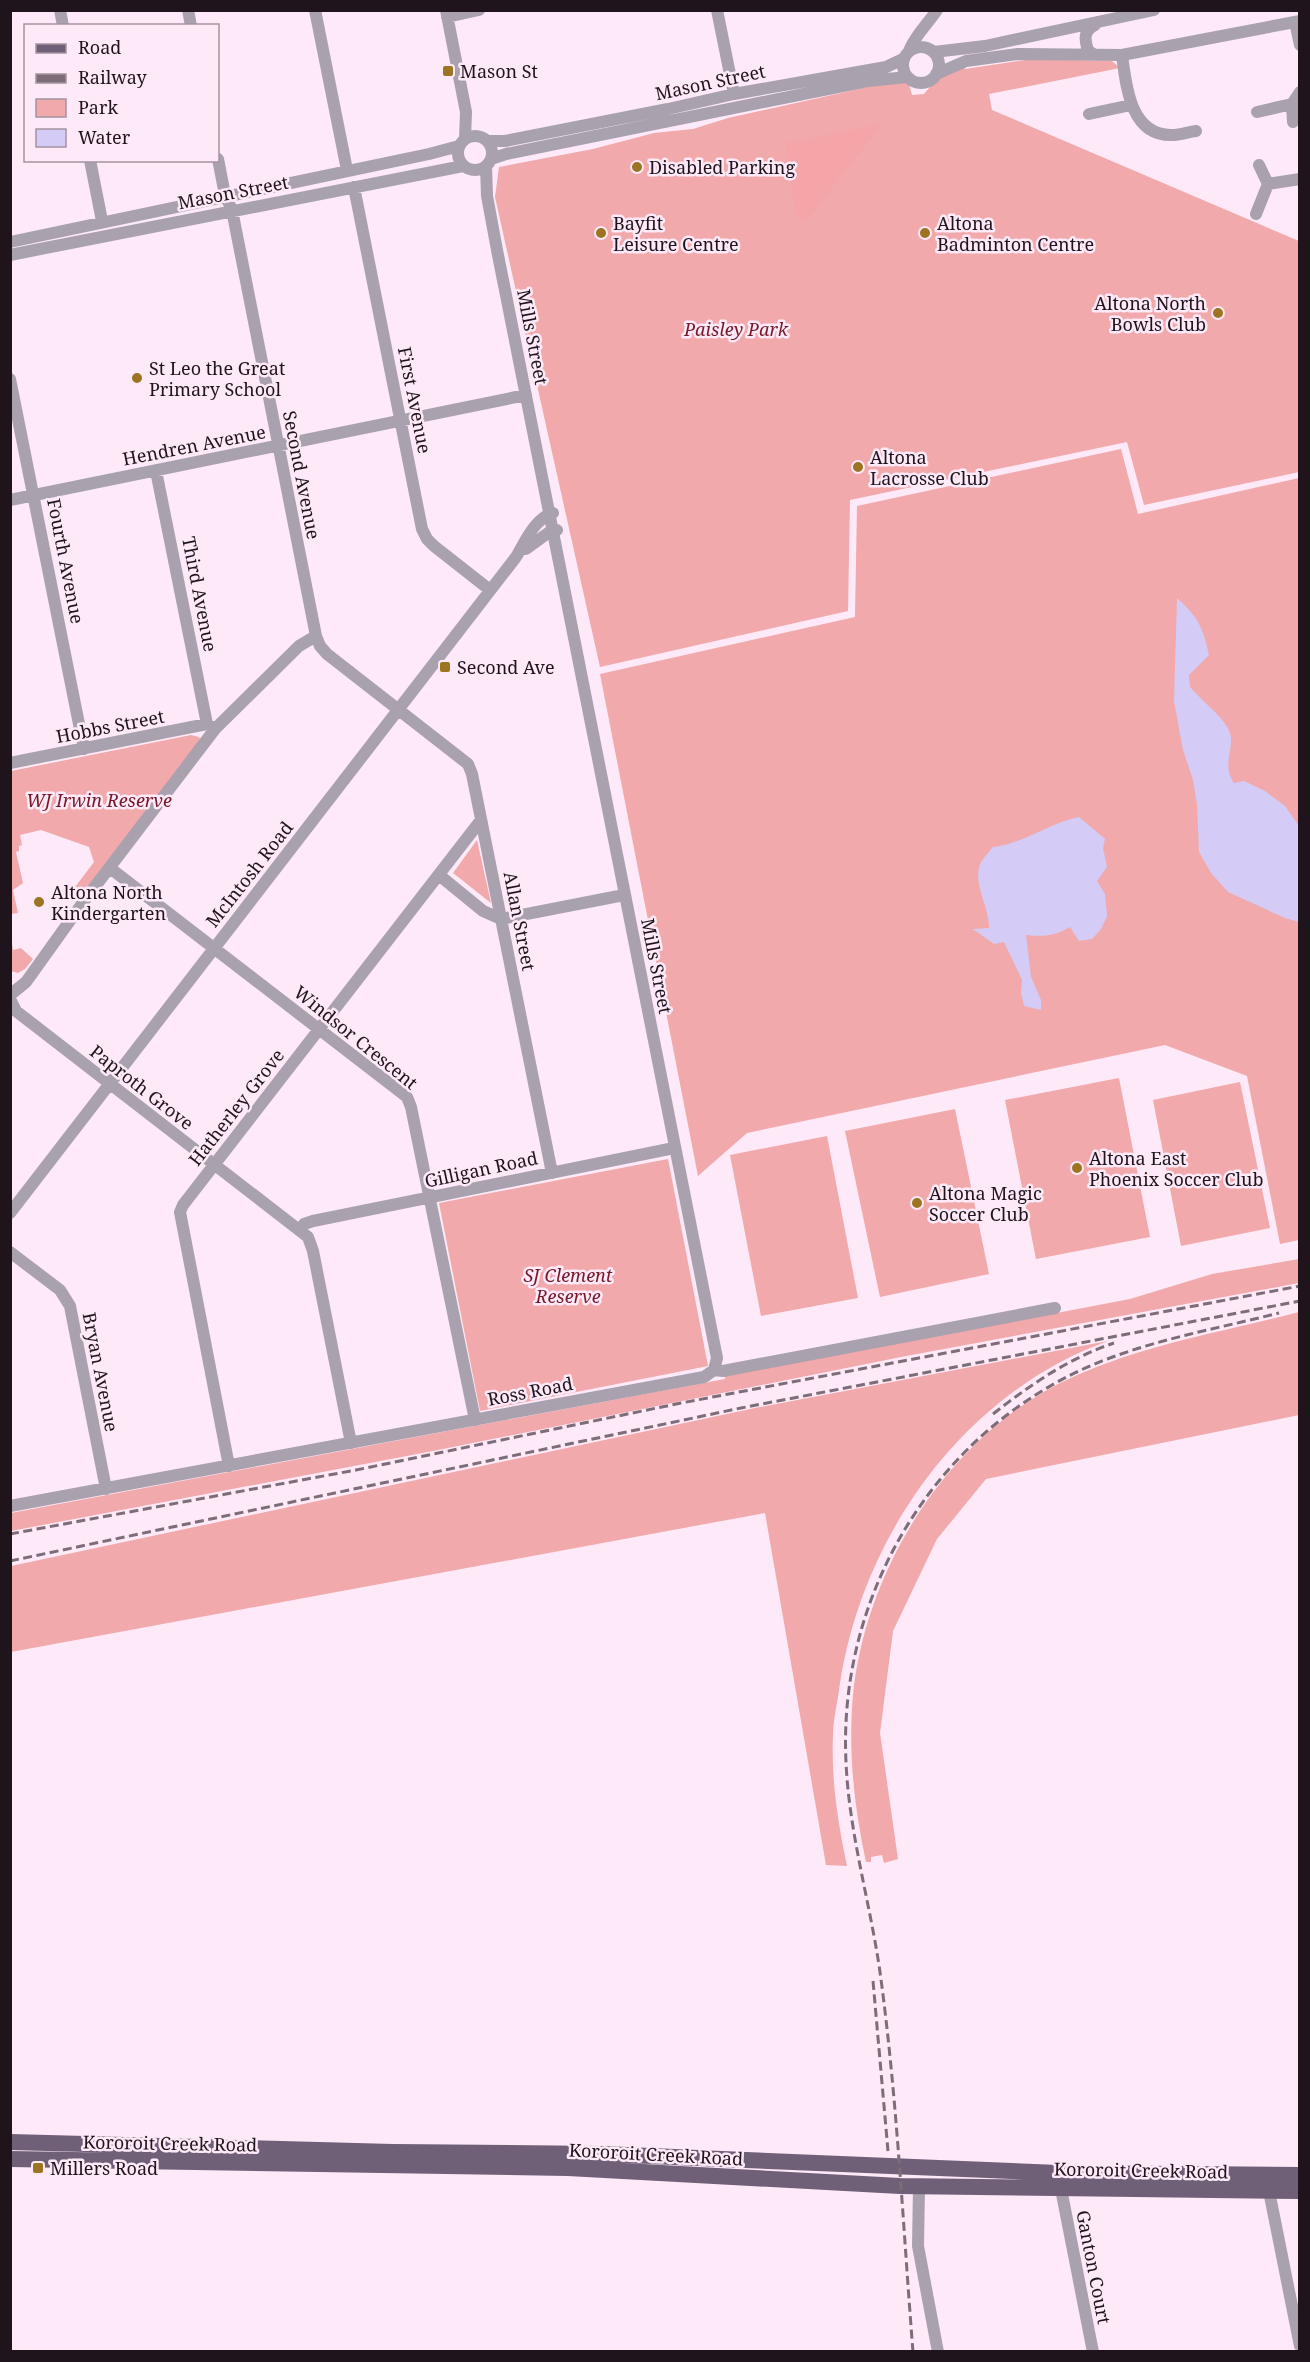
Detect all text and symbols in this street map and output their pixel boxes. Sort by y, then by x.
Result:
legend [24,24,219,162]
text: Road [78,35,121,59]
place label: Mason St [460,59,538,83]
street label: Mason Street [653,59,767,105]
marker: Mason St [441,64,455,78]
text: Railway [78,65,148,89]
text: Park [78,95,118,119]
text: Water [78,125,131,149]
place label: Disabled Parking [649,155,795,179]
marker: Disabled Parking [630,160,644,174]
street label: Mason Street [176,170,290,214]
place label: Bayfit Leisure Centre [613,211,739,256]
place label: Altona Badminton Centre [937,211,1094,256]
marker: Bayfit Leisure Centre [594,226,608,240]
marker: Altona Badminton Centre [918,226,932,240]
street label: Mills Street [512,287,554,387]
place label: Altona North Bowls Club [1094,291,1206,336]
marker: Altona North Bowls Club [1211,306,1225,320]
park label: Paisley Park [683,317,789,341]
street label: First Avenue [393,345,437,455]
place label: St Leo the Great Primary School [149,356,285,401]
marker: St Leo the Great Primary School [130,371,144,385]
street label: Second Avenue [278,409,326,541]
street label: Hendren Avenue [120,419,268,471]
place label: Altona Lacrosse Club [870,445,989,490]
marker: Altona Lacrosse Club [851,460,865,474]
street label: Fourth Avenue [42,496,90,626]
street label: Third Avenue [177,534,223,654]
place label: Second Ave [457,655,555,679]
marker: Second Ave [438,660,452,674]
street label: Hobbs Street [54,704,166,748]
park label: WJ Irwin Reserve [26,788,172,812]
street label: McIntosh Road [200,816,298,932]
street label: Allan Street [499,869,541,973]
place label: Altona North Kindergarten [51,880,166,925]
marker: Altona North Kindergarten [32,895,46,909]
street label: Mills Street [636,916,678,1016]
street label: Windsor Crescent [289,980,423,1094]
street label: Paproth Grove [85,1039,199,1135]
street label: Hatherley Grove [183,1044,289,1170]
street label: Gilligan Road [422,1145,540,1193]
place label: Altona East Phoenix Soccer Club [1089,1146,1264,1191]
marker: Altona East Phoenix Soccer Club [1070,1161,1084,1175]
place label: Altona Magic Soccer Club [929,1181,1042,1226]
marker: Altona Magic Soccer Club [910,1196,924,1210]
park label: SJ Clement Reserve [524,1263,613,1308]
street label: Bryan Avenue [78,1310,124,1434]
street label: Ross Road [485,1371,575,1411]
street label: Kororoit Creek Road [83,2129,257,2157]
street label: Kororoit Creek Road [568,2137,744,2171]
place label: Millers Road [50,2156,158,2180]
street label: Kororoit Creek Road [1054,2156,1228,2184]
marker: Millers Road [31,2161,45,2175]
street label: Ganton Court [1071,2208,1117,2326]

